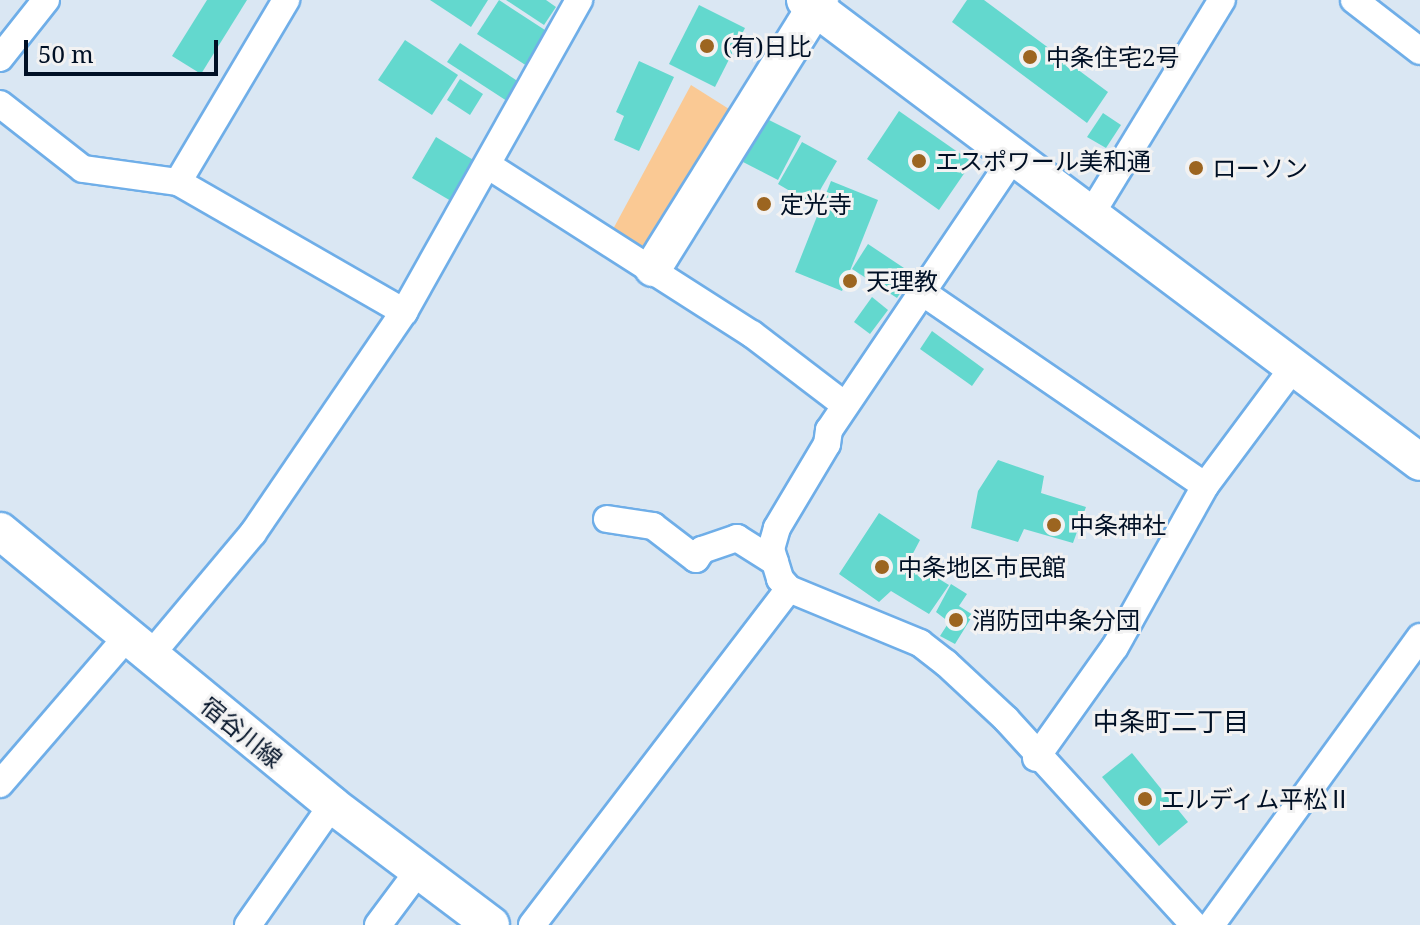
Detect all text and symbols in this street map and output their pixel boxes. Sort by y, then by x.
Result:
scale bar [28,24,222,74]
place label: (有)日比 [723,32,812,60]
text: 50 m [38,37,94,70]
marker: (有)日比 [698,37,716,55]
place label: 中条住宅2号 [1046,43,1179,71]
marker: 中条住宅2号 [1021,48,1039,66]
place label: エスポワール美和通 [935,147,1151,175]
marker: エスポワール美和通 [910,152,928,170]
place label: ローソン [1212,154,1308,182]
marker: ローソン [1187,159,1205,177]
place label: 定光寺 [780,190,852,218]
marker: 定光寺 [755,195,773,213]
place label: 天理教 [866,267,938,295]
marker: 天理教 [841,272,859,290]
place label: 中条神社 [1070,511,1166,539]
marker: 中条神社 [1045,516,1063,534]
place label: 中条地区市民館 [898,553,1066,581]
marker: 中条地区市民館 [873,558,891,576]
place label: 消防団中条分団 [972,606,1140,634]
marker: 消防団中条分団 [947,611,965,629]
street label: 宿谷川線 [196,691,288,773]
district label: 中条町二丁目 [1093,706,1249,738]
place label: エルディム平松Ⅱ [1161,785,1353,813]
marker: エルディム平松Ⅱ [1136,790,1154,808]

